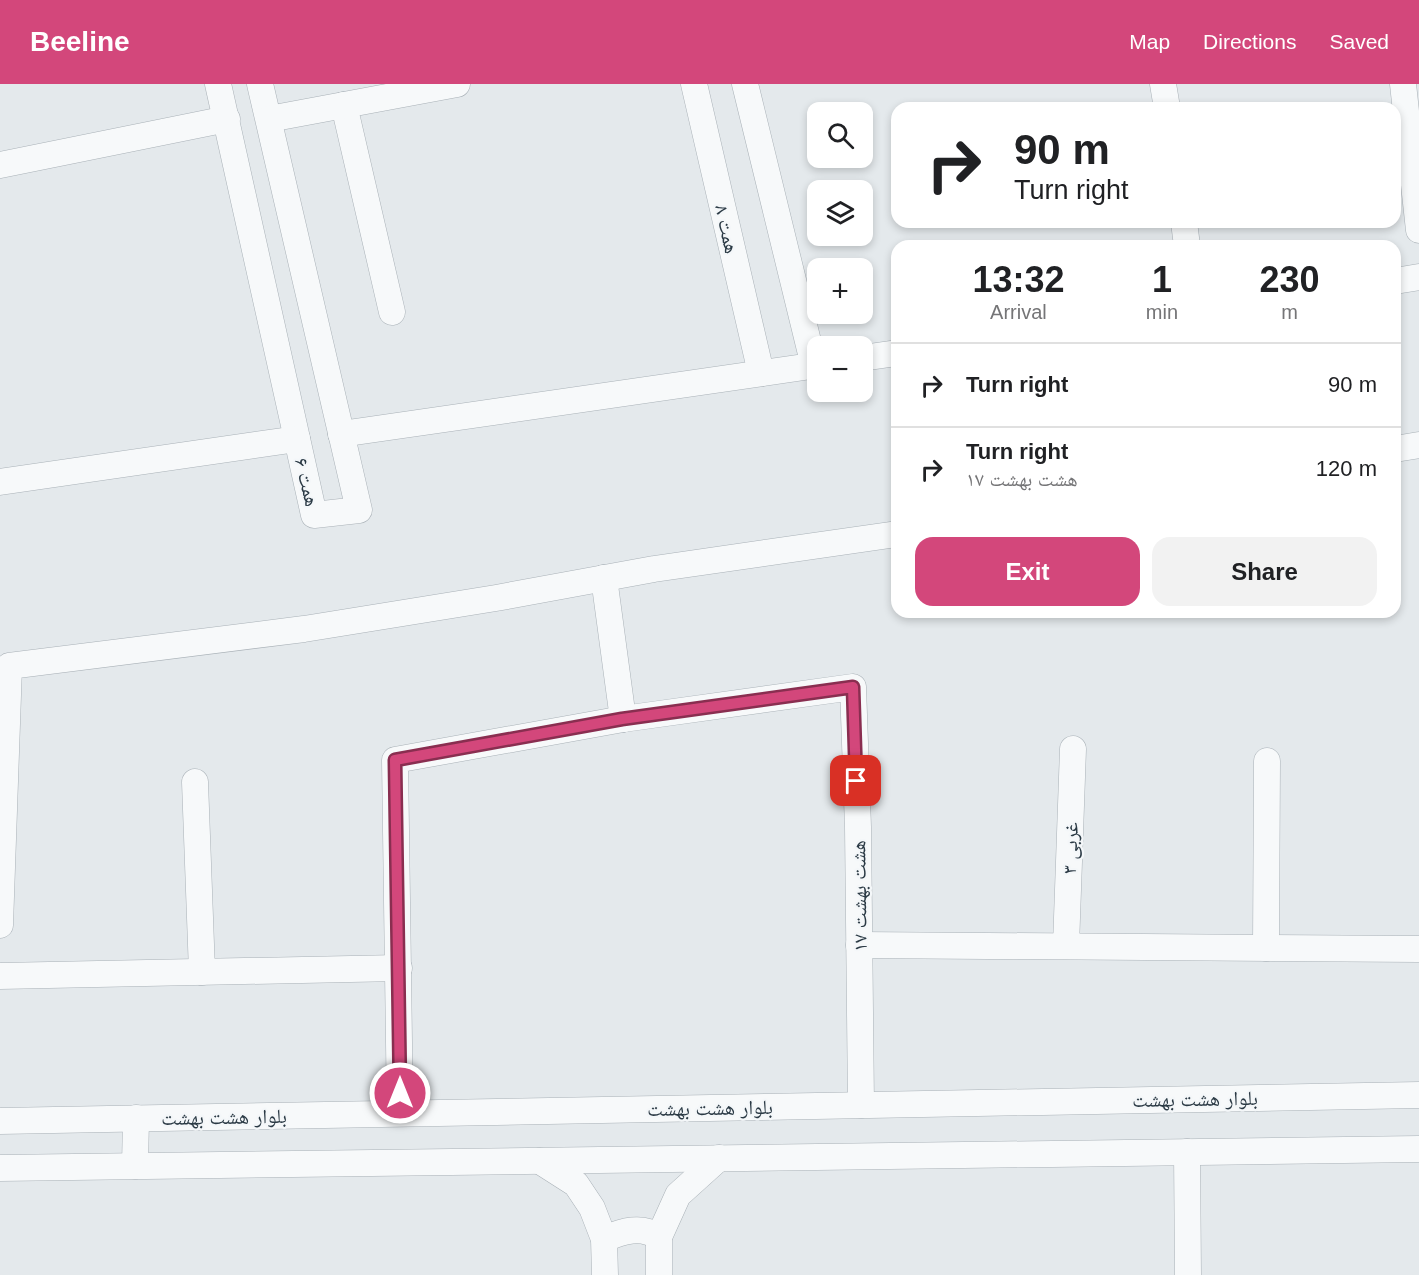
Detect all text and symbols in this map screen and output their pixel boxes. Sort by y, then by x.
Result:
text: Beeline [30,26,130,57]
text: Map [1129,30,1170,53]
text: Directions [1203,30,1296,53]
text: Saved [1329,30,1389,53]
map controls [807,102,873,402]
button: search [807,102,873,168]
icon: right [915,126,993,204]
text: 90 m [1014,126,1110,173]
text: Turn right [1014,175,1129,205]
button: layers [807,180,873,246]
street label: همت ۸ [711,203,743,255]
button: + [807,258,873,324]
text: 13:32 [972,259,1064,300]
text: 1 [1152,259,1172,300]
text: 230 [1259,259,1320,300]
text: Arrival [990,301,1047,323]
text: min [1146,301,1178,323]
text: m [1281,301,1298,323]
button: − [807,336,873,402]
icon: right [915,369,948,402]
text: Turn right [966,372,1068,397]
text: 90 m [1328,372,1377,397]
text: Turn right [966,439,1068,464]
icon: right [915,453,948,486]
street label: همت ۶ [290,455,324,509]
text: 120 m [1316,456,1377,481]
text: هشت بهشت ۱۷ [966,468,1078,490]
button: Exit [915,537,1140,606]
button: Share [1152,537,1377,606]
pin [830,755,881,806]
icon: arrive [839,764,872,797]
street label: غربی ۳ [1058,822,1083,874]
street label: هشت بهشت ۱۷ [847,840,872,952]
position arrow [368,1061,432,1125]
street label: بلوار هشت بهشت [1132,1087,1258,1112]
street label: بلوار هشت بهشت [647,1096,773,1121]
street label: بلوار هشت بهشت [161,1105,287,1130]

